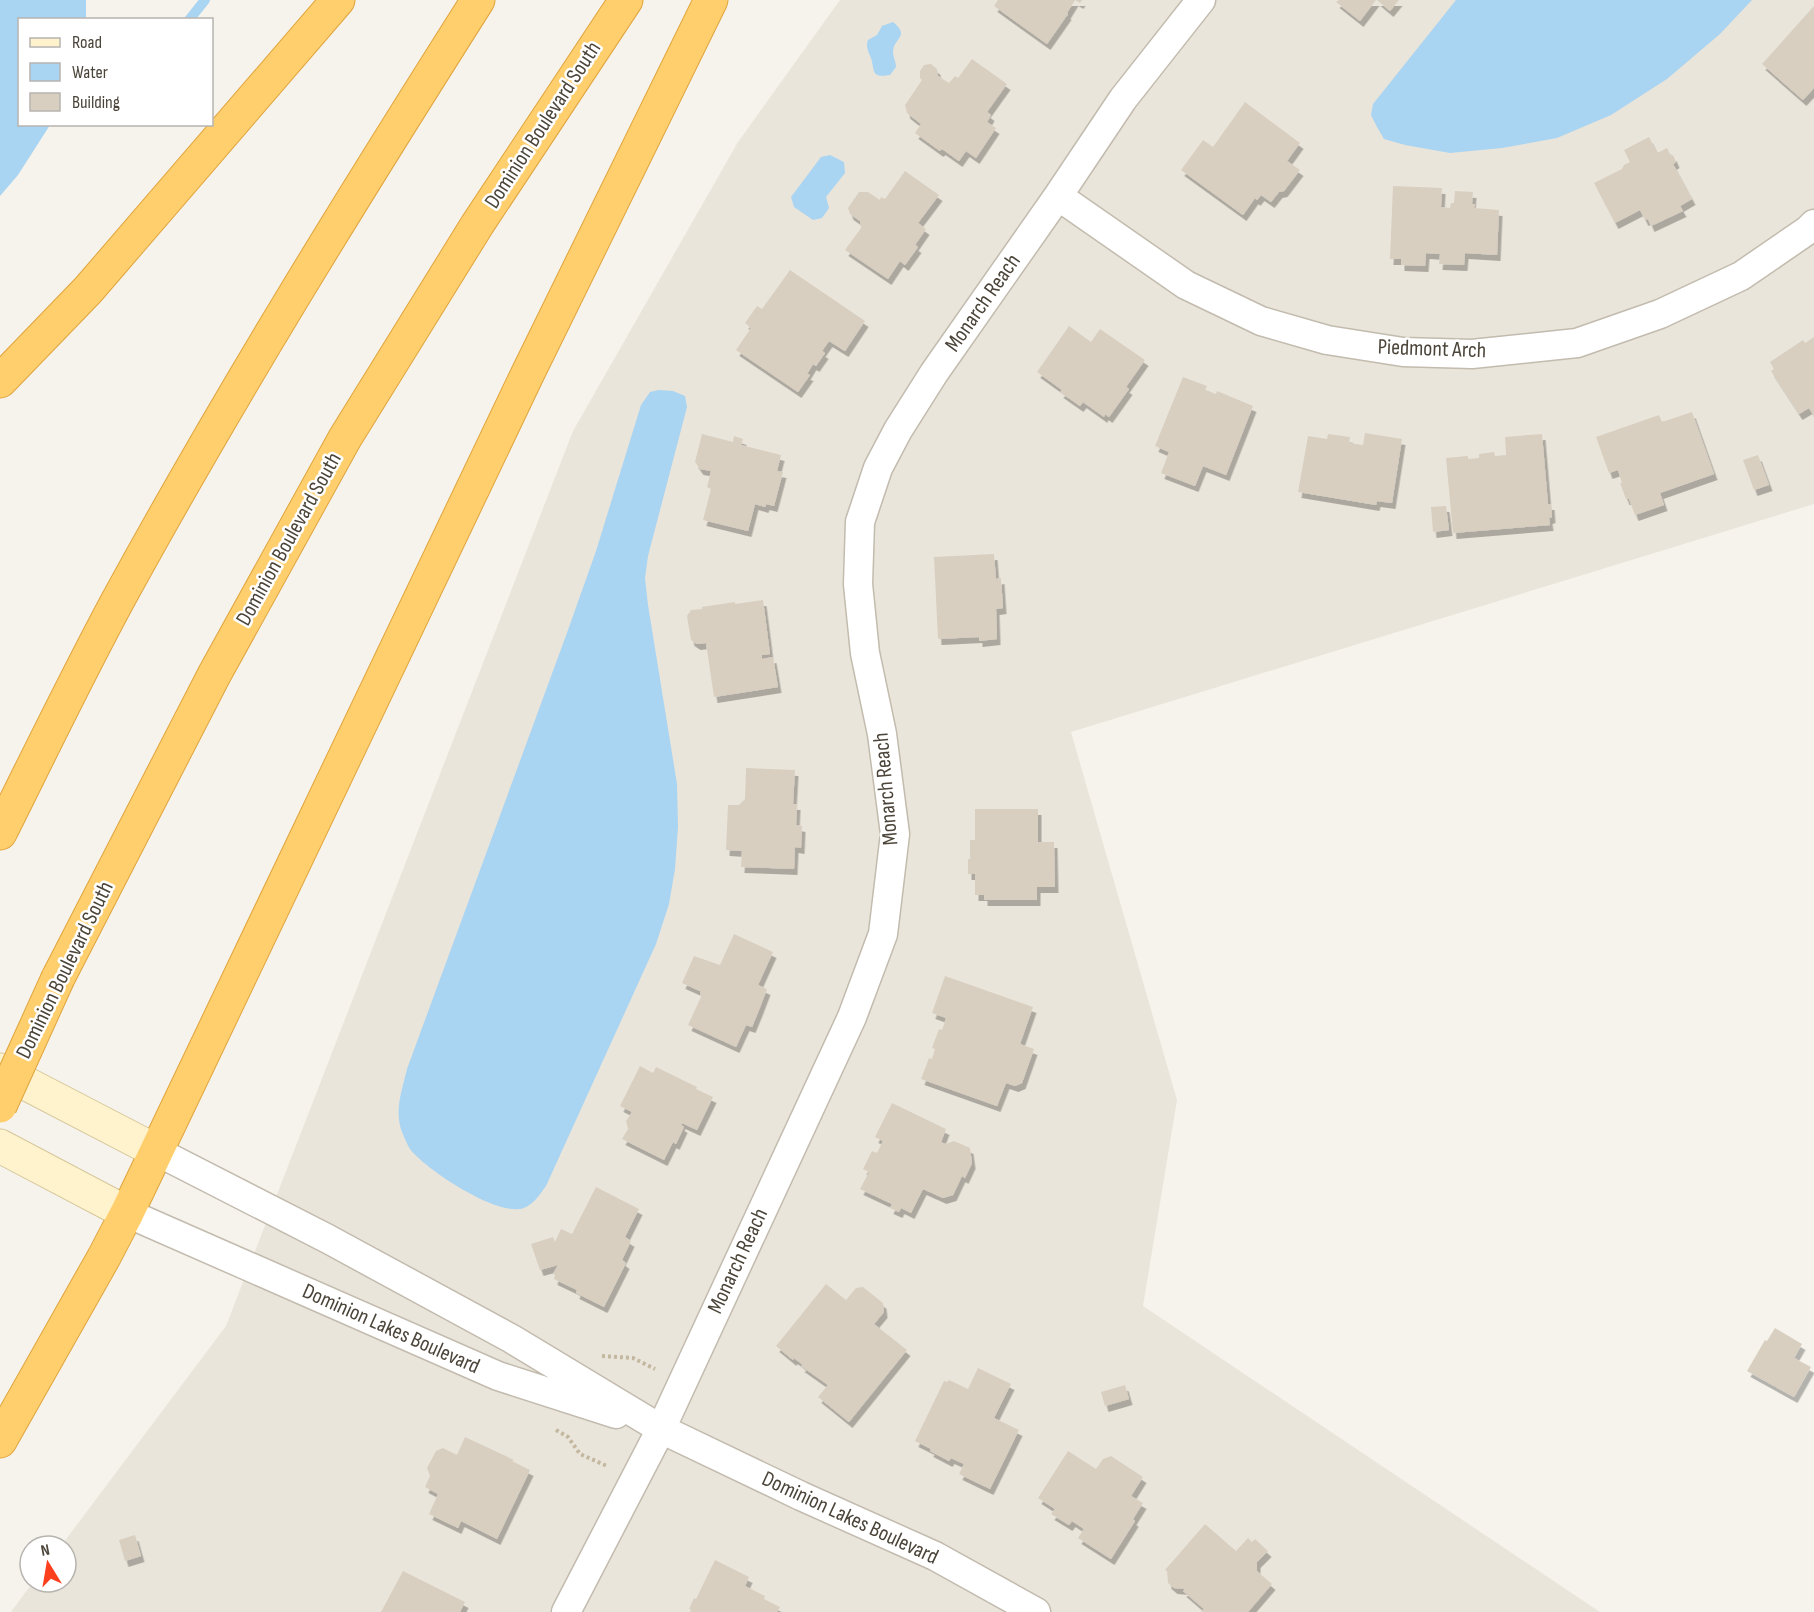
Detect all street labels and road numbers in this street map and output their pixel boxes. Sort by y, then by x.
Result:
street label: Dominion Boulevard South [479,36,607,214]
street label: Monarch Reach [939,249,1027,357]
street label: Piedmont Arch [1377,334,1487,364]
street label: Dominion Boulevard South [230,448,348,630]
street label: Monarch Reach [868,731,904,847]
street label: Dominion Boulevard South [10,877,120,1063]
street label: Monarch Reach [702,1204,774,1318]
street label: Dominion Lakes Boulevard [298,1278,484,1380]
street label: Dominion Lakes Boulevard [758,1465,942,1571]

